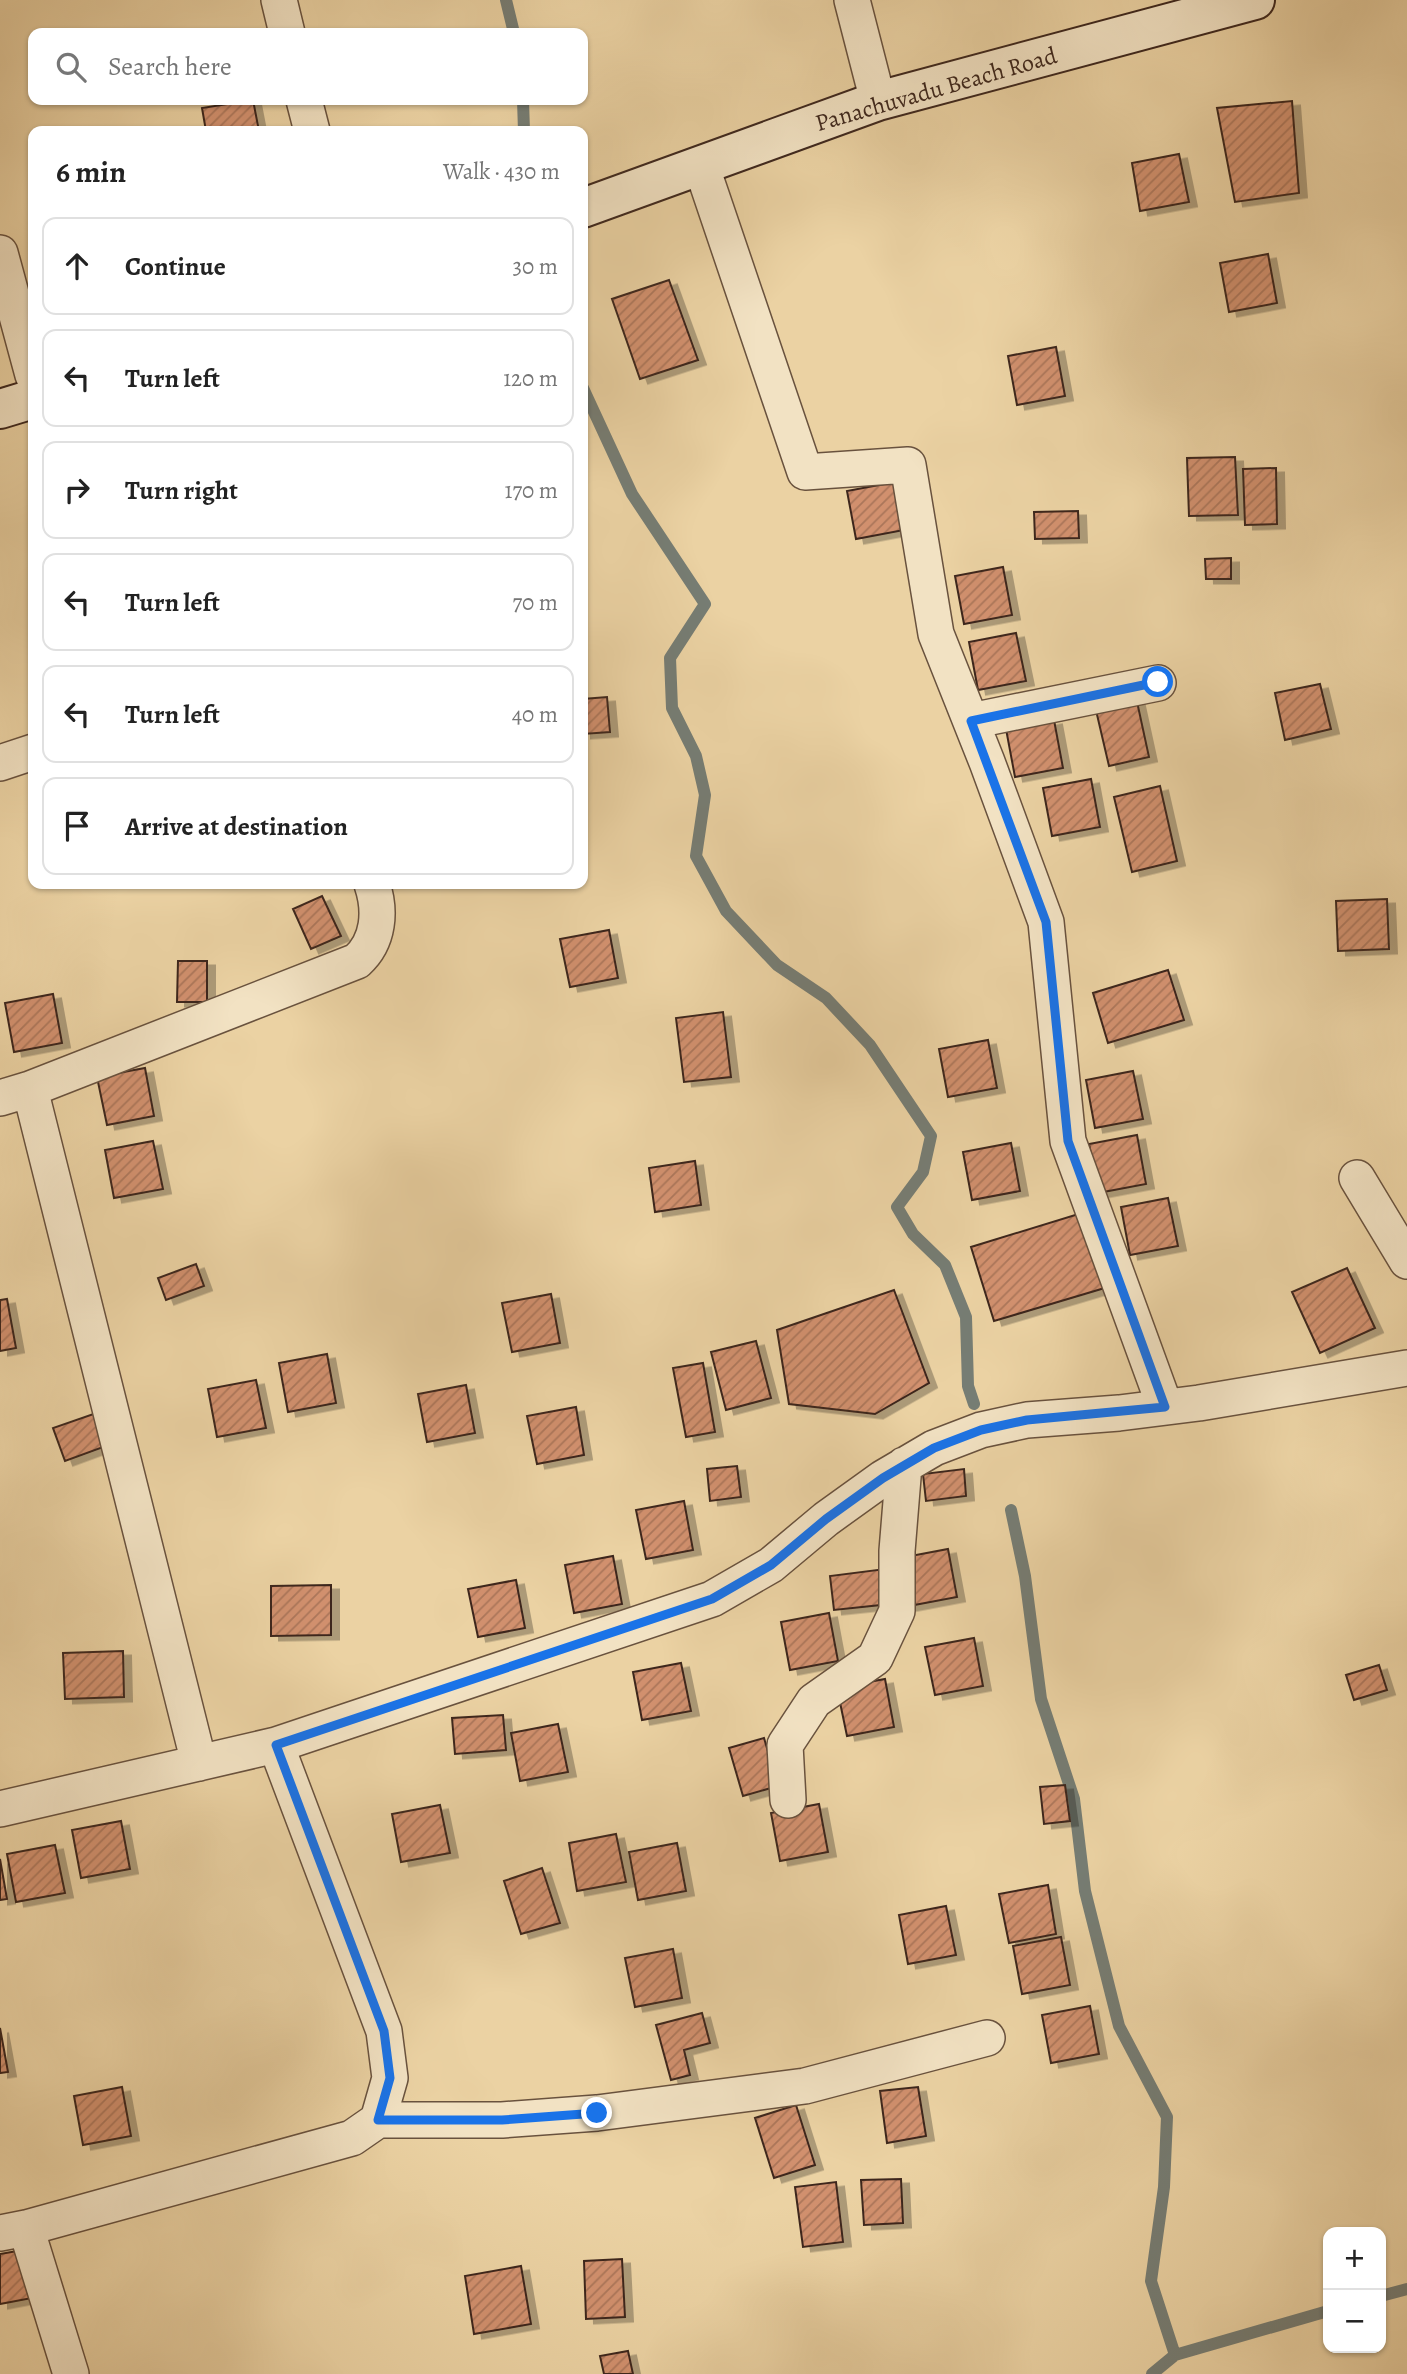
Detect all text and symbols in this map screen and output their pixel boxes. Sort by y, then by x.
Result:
search box [28,28,588,105]
street label: Panachuvadu Beach Road [811,39,1061,139]
icon: search [52,48,90,86]
text: Search here [108,49,232,84]
text: 6 min [56,152,126,192]
text: Walk · 430 m [443,156,560,187]
icon: ahead [58,247,96,285]
text: Continue [125,249,226,284]
text: 30 m [512,251,558,282]
icon: left [58,359,96,397]
text: Turn left [125,361,220,396]
text: 120 m [503,363,558,394]
icon: right [58,471,96,509]
text: Turn right [125,473,238,508]
text: 170 m [505,475,558,506]
icon: left [58,583,96,621]
text: Turn left [125,585,220,620]
text: 70 m [512,587,558,618]
route start [1142,666,1173,697]
icon: left [58,695,96,733]
text: Turn left [125,697,220,732]
text: 40 m [512,699,558,730]
icon: arrive [58,807,96,845]
text: Arrive at destination [125,809,348,844]
route end [581,2097,612,2128]
map controls [1323,2227,1386,2353]
button: + [1323,2227,1386,2290]
button: − [1323,2290,1386,2353]

